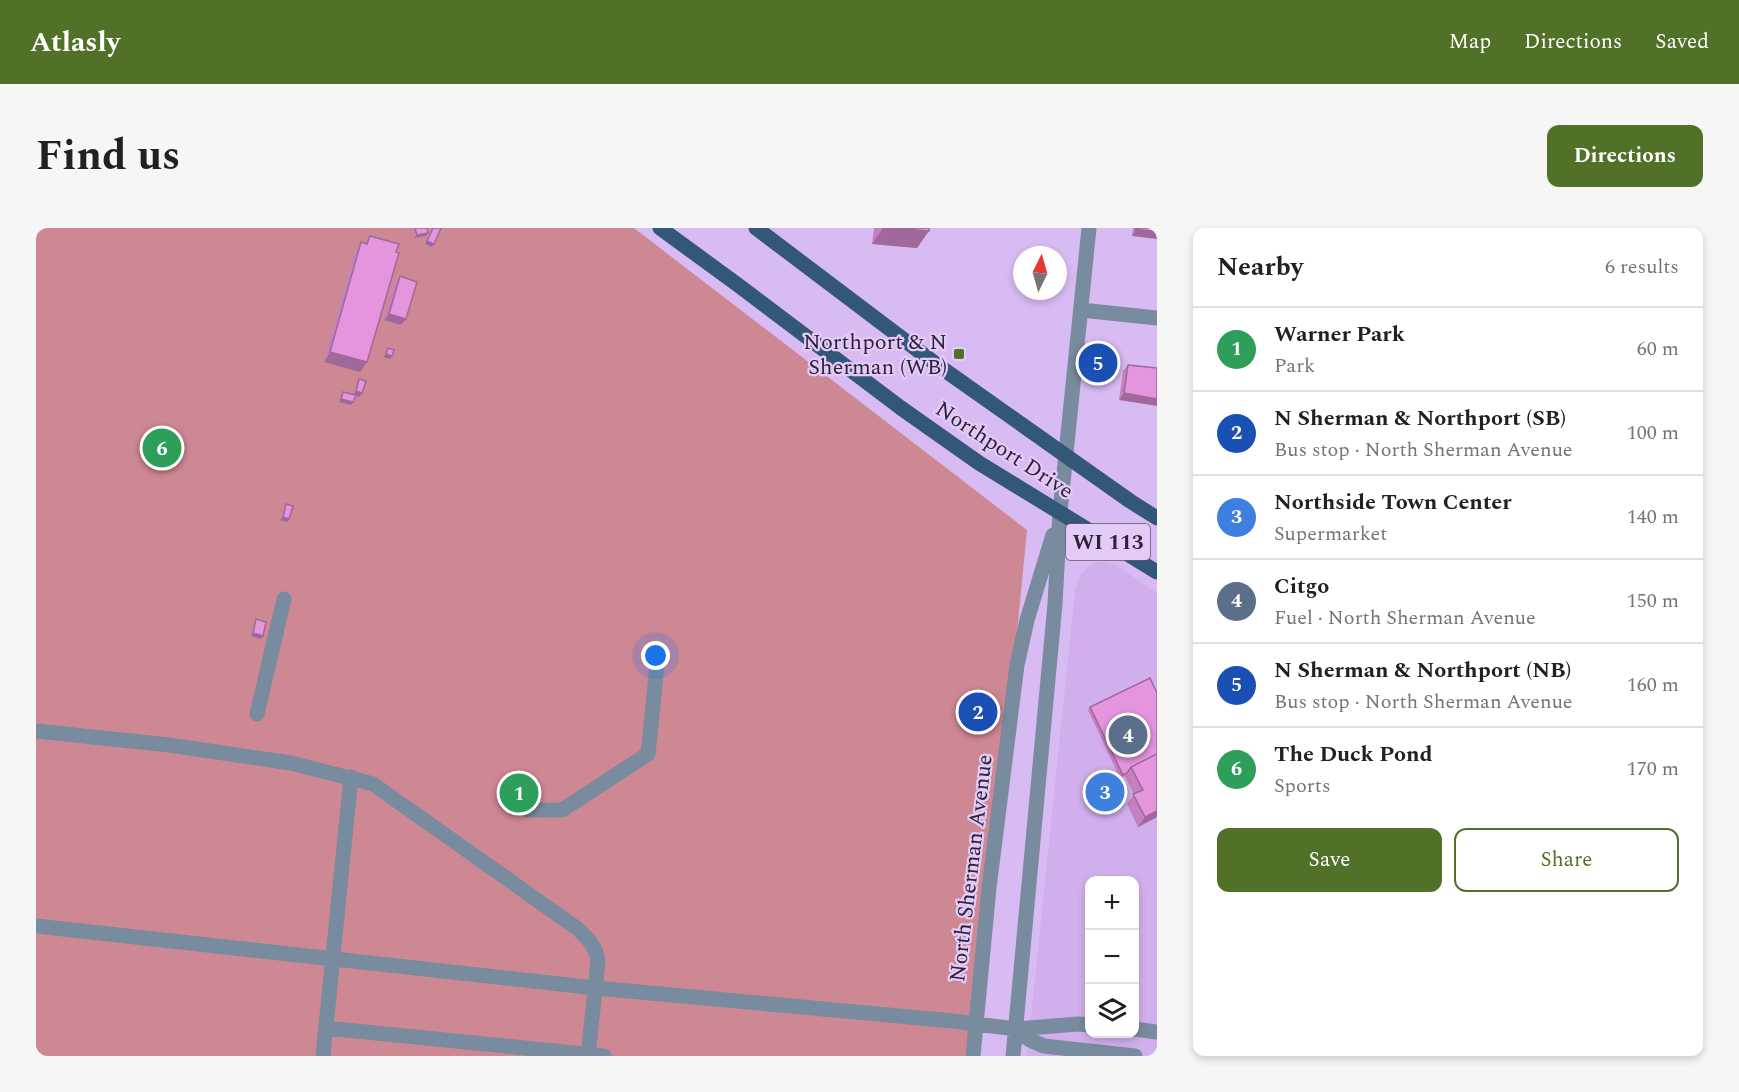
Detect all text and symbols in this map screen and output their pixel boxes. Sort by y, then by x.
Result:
text: Atlasly [30,21,120,64]
text: Map [1449,26,1491,58]
text: Directions [1524,26,1622,58]
text: Saved [1655,26,1709,58]
text: Find us [36,125,180,188]
button: Directions [1547,125,1703,187]
north arrow [1013,246,1067,300]
text: Nearby [1217,247,1303,287]
text: 6 results [1605,252,1679,282]
text: Warner Park [1274,318,1405,351]
place label: Northport & N Sherman (WB) [803,326,947,384]
text: 1 [1231,334,1242,364]
text: 60 m [1637,334,1679,364]
pin: 5 [1078,340,1118,386]
marker: Northport & N Sherman (WB) [952,347,966,361]
text: Park [1274,351,1315,381]
street label: Northport Drive [928,393,1080,507]
text: N Sherman & Northport (SB) [1274,402,1566,435]
text: 2 [1231,418,1242,448]
text: 100 m [1627,418,1679,448]
pin: 6 [142,426,182,470]
text: Bus stop · North Sherman Avenue [1274,435,1573,465]
text: Northside Town Center [1274,486,1512,519]
text: 3 [1231,502,1242,532]
text: 140 m [1627,502,1679,532]
text: Supermarket [1274,519,1387,549]
road number: WI 113 [1066,524,1150,560]
text: Citgo [1274,570,1329,603]
text: 4 [1231,586,1242,616]
text: 150 m [1627,586,1679,616]
text: Fuel · North Sherman Avenue [1274,603,1536,633]
your location [641,641,670,670]
text: N Sherman & Northport (NB) [1274,654,1571,687]
text: 5 [1231,670,1242,700]
text: 160 m [1627,670,1679,700]
text: Bus stop · North Sherman Avenue [1274,687,1573,717]
pin: 2 [958,690,998,734]
pin: 4 [1108,712,1148,758]
text: The Duck Pond [1274,738,1433,771]
street label: North Sherman Avenue [941,753,1002,984]
text: 6 [1231,754,1242,784]
text: 170 m [1627,754,1679,784]
pin: 1 [500,770,538,816]
pin: 3 [1086,770,1124,814]
text: Sports [1274,771,1331,801]
button: Save [1217,828,1442,892]
button: Share [1454,828,1679,892]
map controls [1085,876,1139,1038]
button: + [1085,876,1139,930]
button: − [1085,930,1139,984]
button: layers [1085,984,1139,1038]

